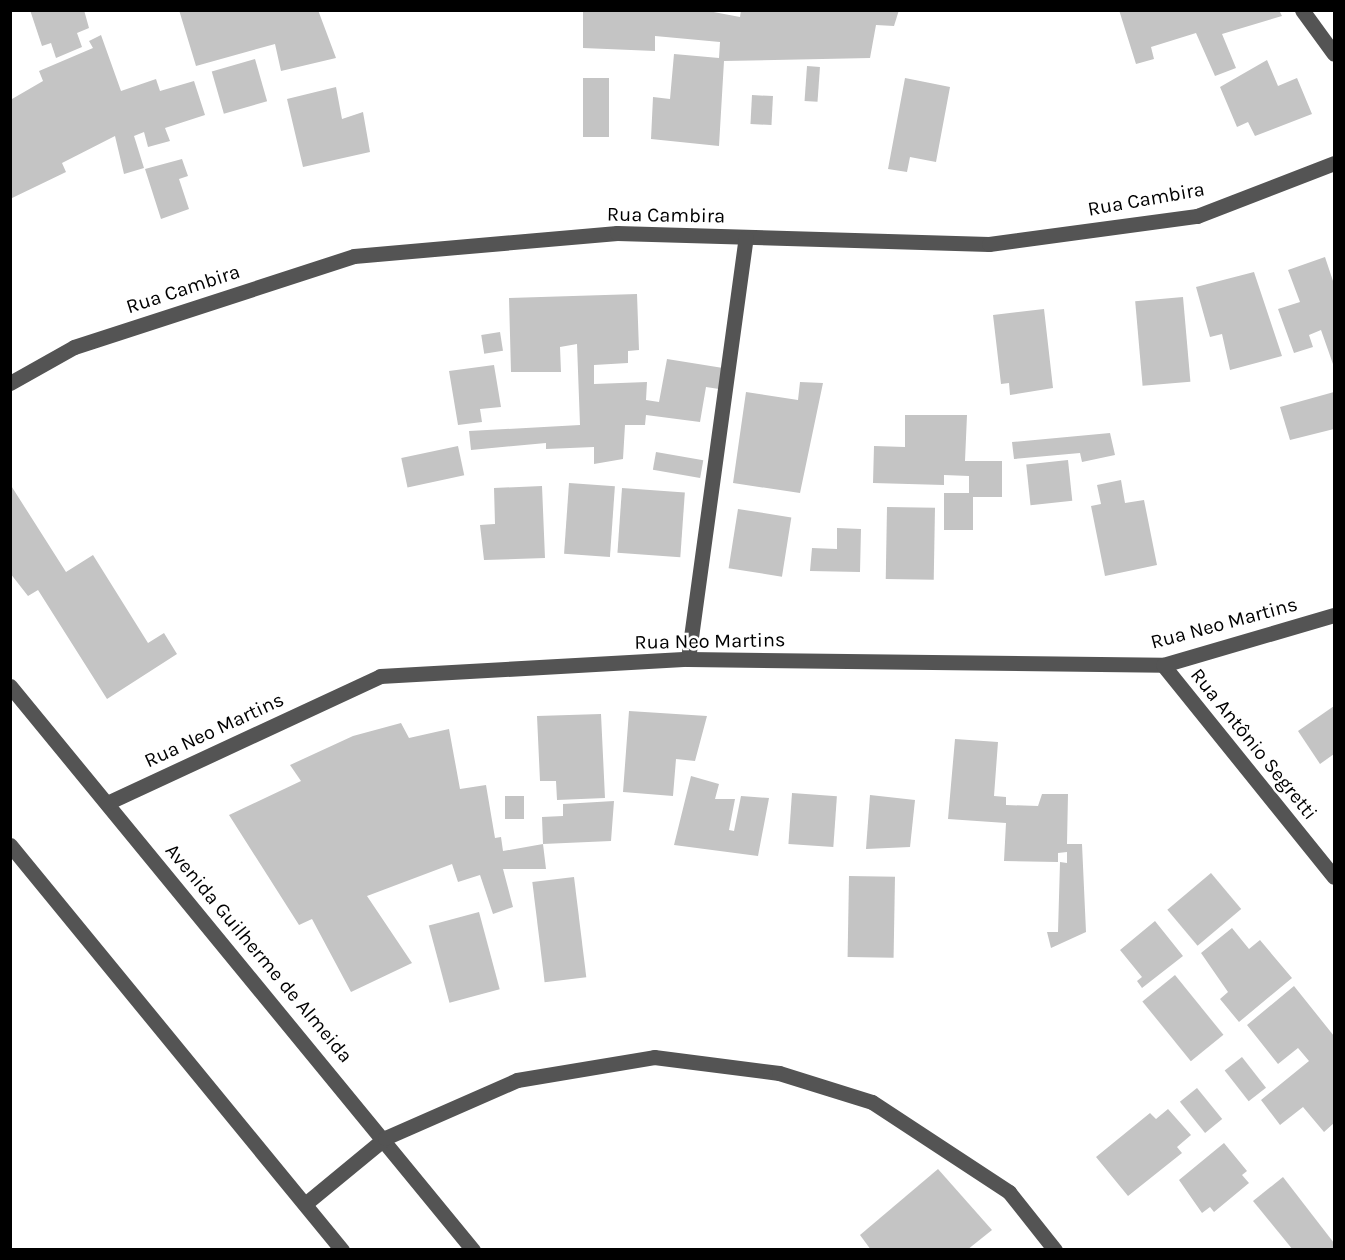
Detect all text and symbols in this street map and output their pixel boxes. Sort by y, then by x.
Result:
street label: Rua Cambira [1086,177,1206,221]
street label: Rua Cambira [607,202,725,228]
street label: Rua Cambira [123,259,243,319]
street label: Rua Neo Martins [1148,592,1300,654]
street label: Rua Neo Martins [634,628,786,654]
street label: Rua Antônio Segretti [1186,663,1322,825]
street label: Rua Neo Martins [141,687,287,773]
street label: Avenida Guilherme de Almeida [160,839,358,1067]

